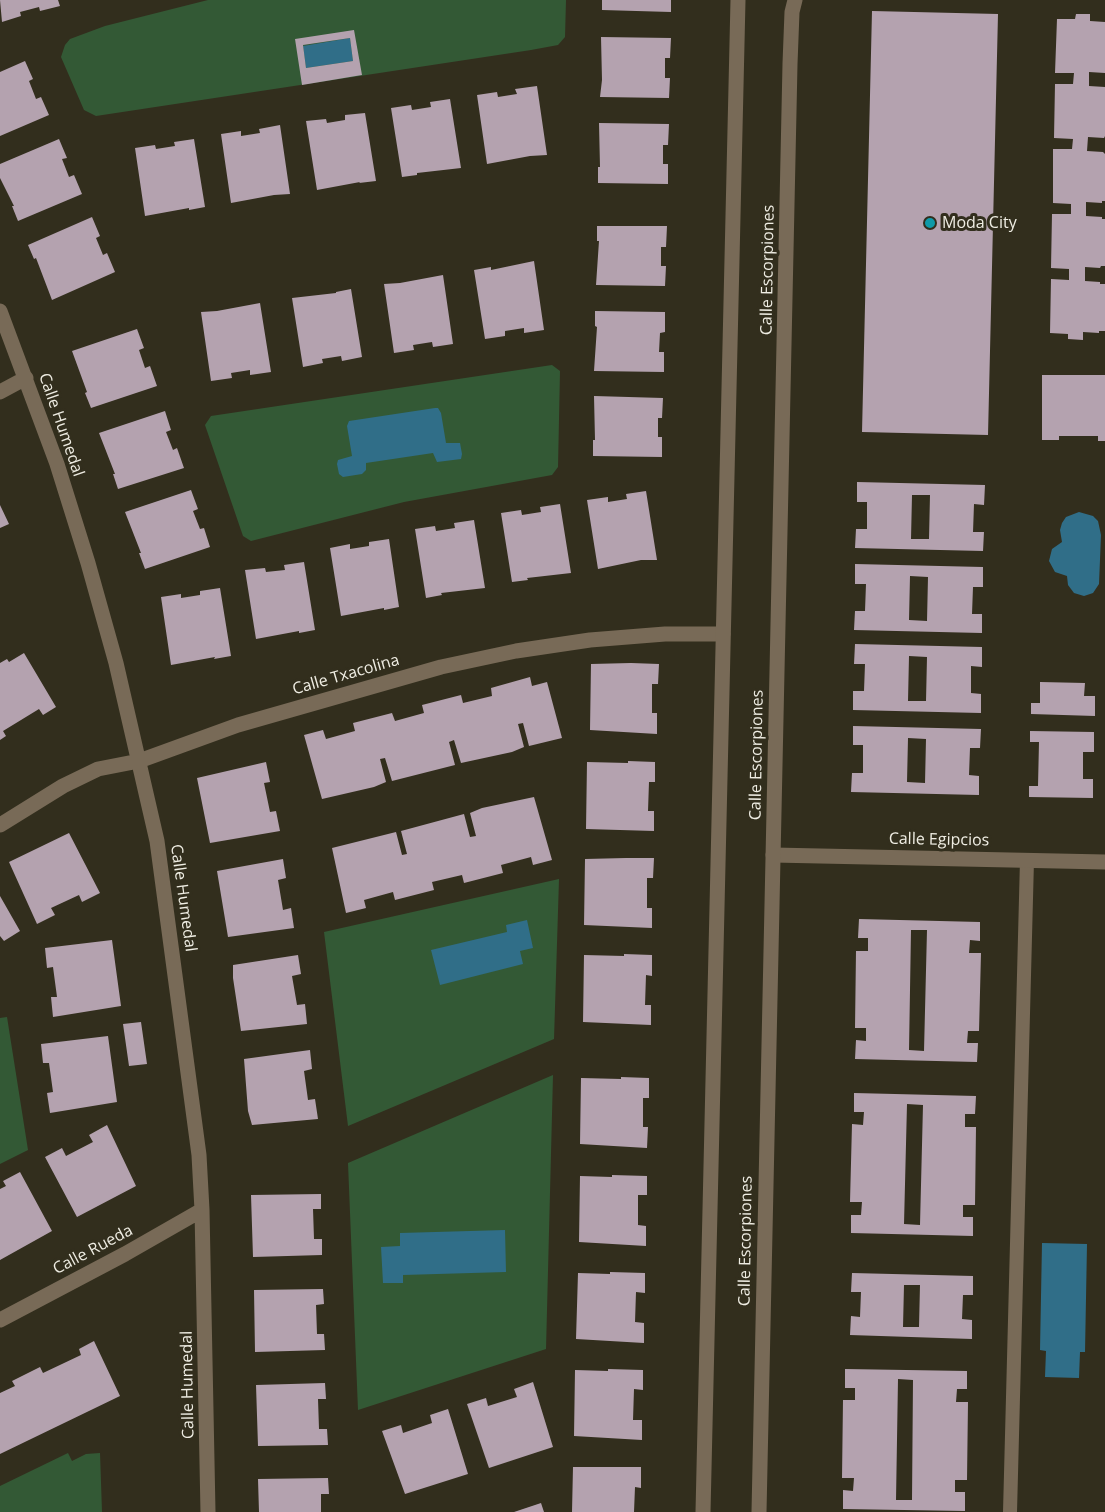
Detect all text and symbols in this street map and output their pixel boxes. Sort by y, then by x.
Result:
street label: Calle Escorpiones [757,205,779,335]
place label: Moda City [942,213,1017,233]
marker: Moda City [923,216,937,230]
street label: Calle Humedal [34,371,88,479]
street label: Calle Txacolina [290,651,402,699]
street label: Calle Escorpiones [746,690,768,820]
street label: Calle Egipcios [889,830,989,850]
street label: Calle Humedal [166,843,200,953]
street label: Calle Escorpiones [735,1176,757,1306]
street label: Calle Rueda [50,1221,136,1279]
street label: Calle Humedal [177,1331,199,1439]

